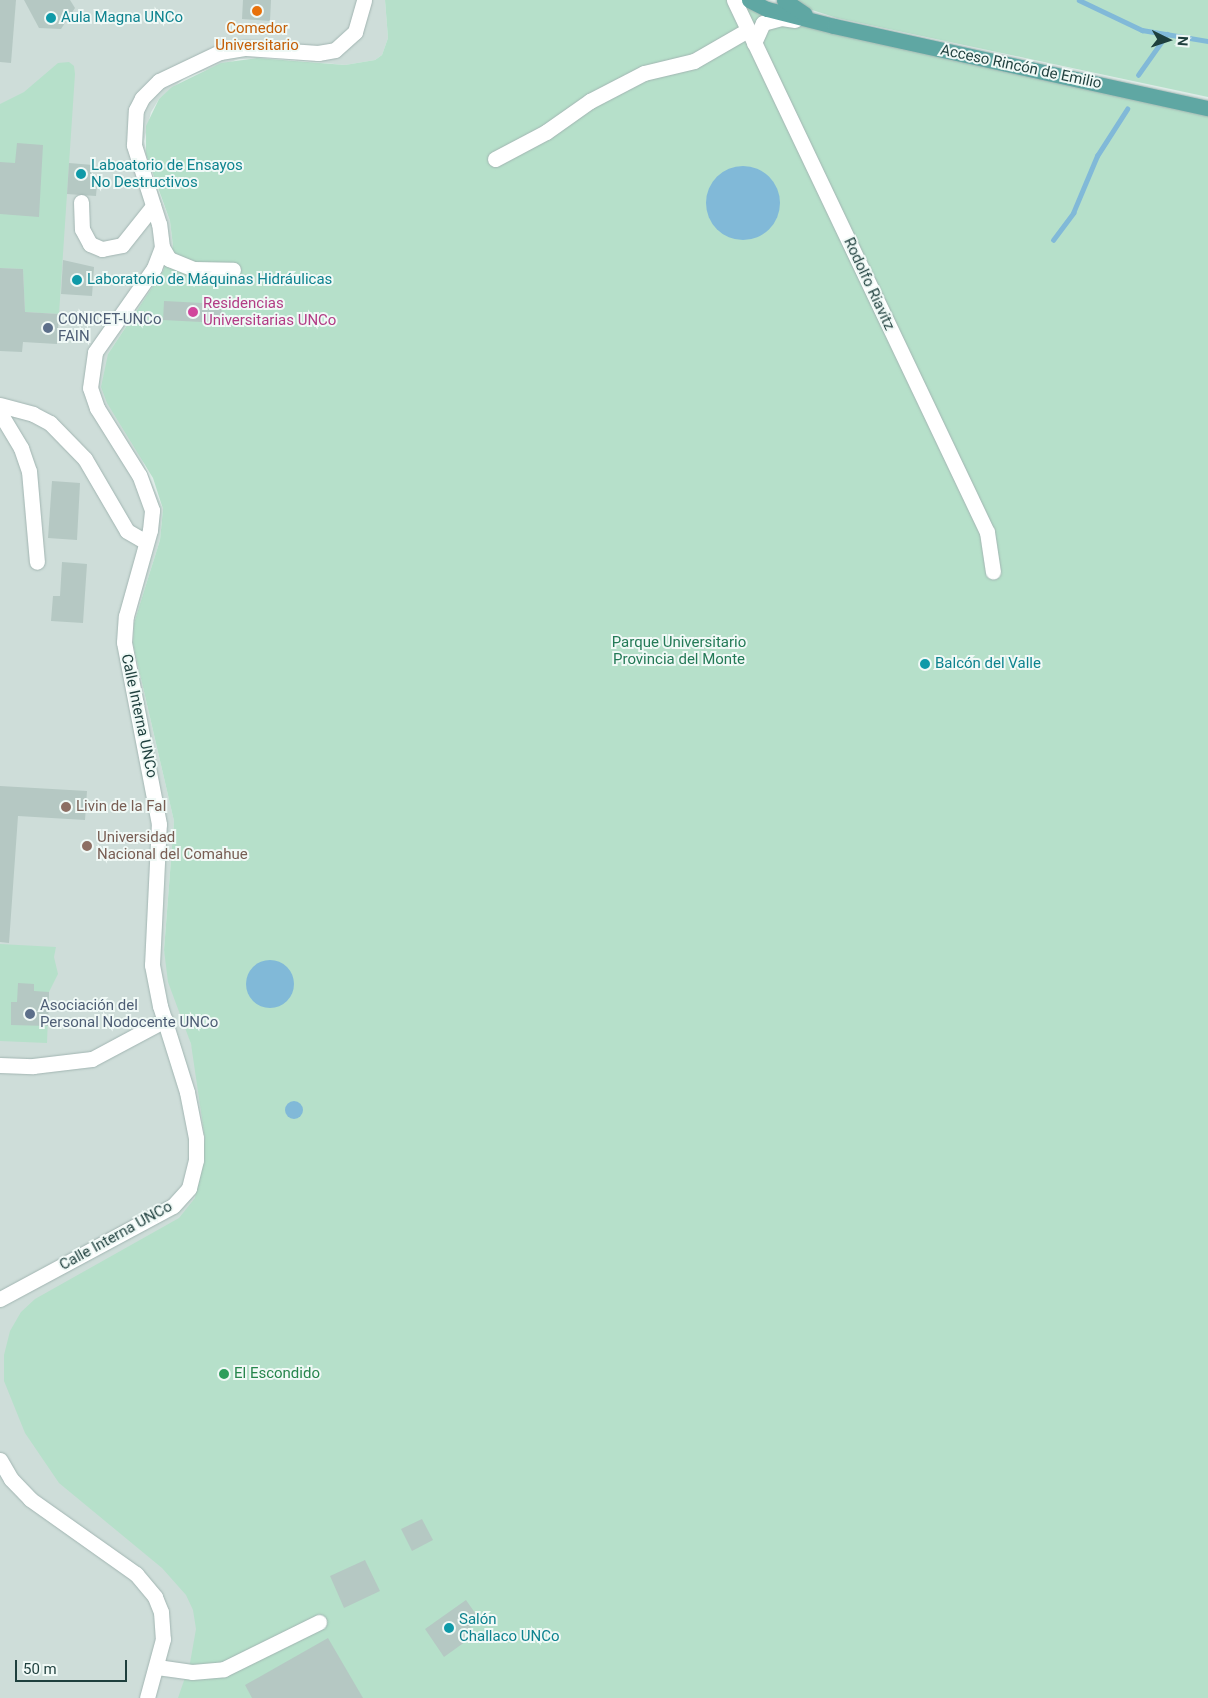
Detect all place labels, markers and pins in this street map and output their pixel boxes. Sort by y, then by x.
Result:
marker: Comedor Universitario [251,5,263,17]
place label: Aula Magna UNCo [61,9,183,27]
marker: Aula Magna UNCo [45,12,57,24]
place label: Comedor Universitario [215,19,299,54]
place label: Laboatorio de Ensayos No Destructivos [91,156,243,191]
marker: Laboatorio de Ensayos No Destructivos [75,168,87,180]
place label: Laboratorio de Máquinas Hidráulicas [87,271,332,289]
marker: Laboratorio de Máquinas Hidráulicas [71,274,83,286]
place label: Residencias Universitarias UNCo [203,294,336,329]
marker: Residencias Universitarias UNCo [187,306,199,318]
place label: CONICET-UNCo FAIN [58,310,161,345]
marker: CONICET-UNCo FAIN [42,322,54,334]
place label: Balcón del Valle [935,655,1041,673]
marker: Balcón del Valle [919,658,931,670]
place label: Livin de la FaI [76,798,167,816]
marker: Livin de la FaI [60,801,72,813]
place label: Universidad Nacional del Comahue [97,828,248,863]
marker: Universidad Nacional del Comahue [81,840,93,852]
place label: Asociación del Personal Nodocente UNCo [40,996,218,1031]
marker: Asociación del Personal Nodocente UNCo [24,1008,36,1020]
place label: El Escondido [234,1365,320,1383]
marker: El Escondido [218,1368,230,1380]
place label: Salón Challaco UNCo [459,1610,560,1645]
marker: Salón Challaco UNCo [443,1622,455,1634]

